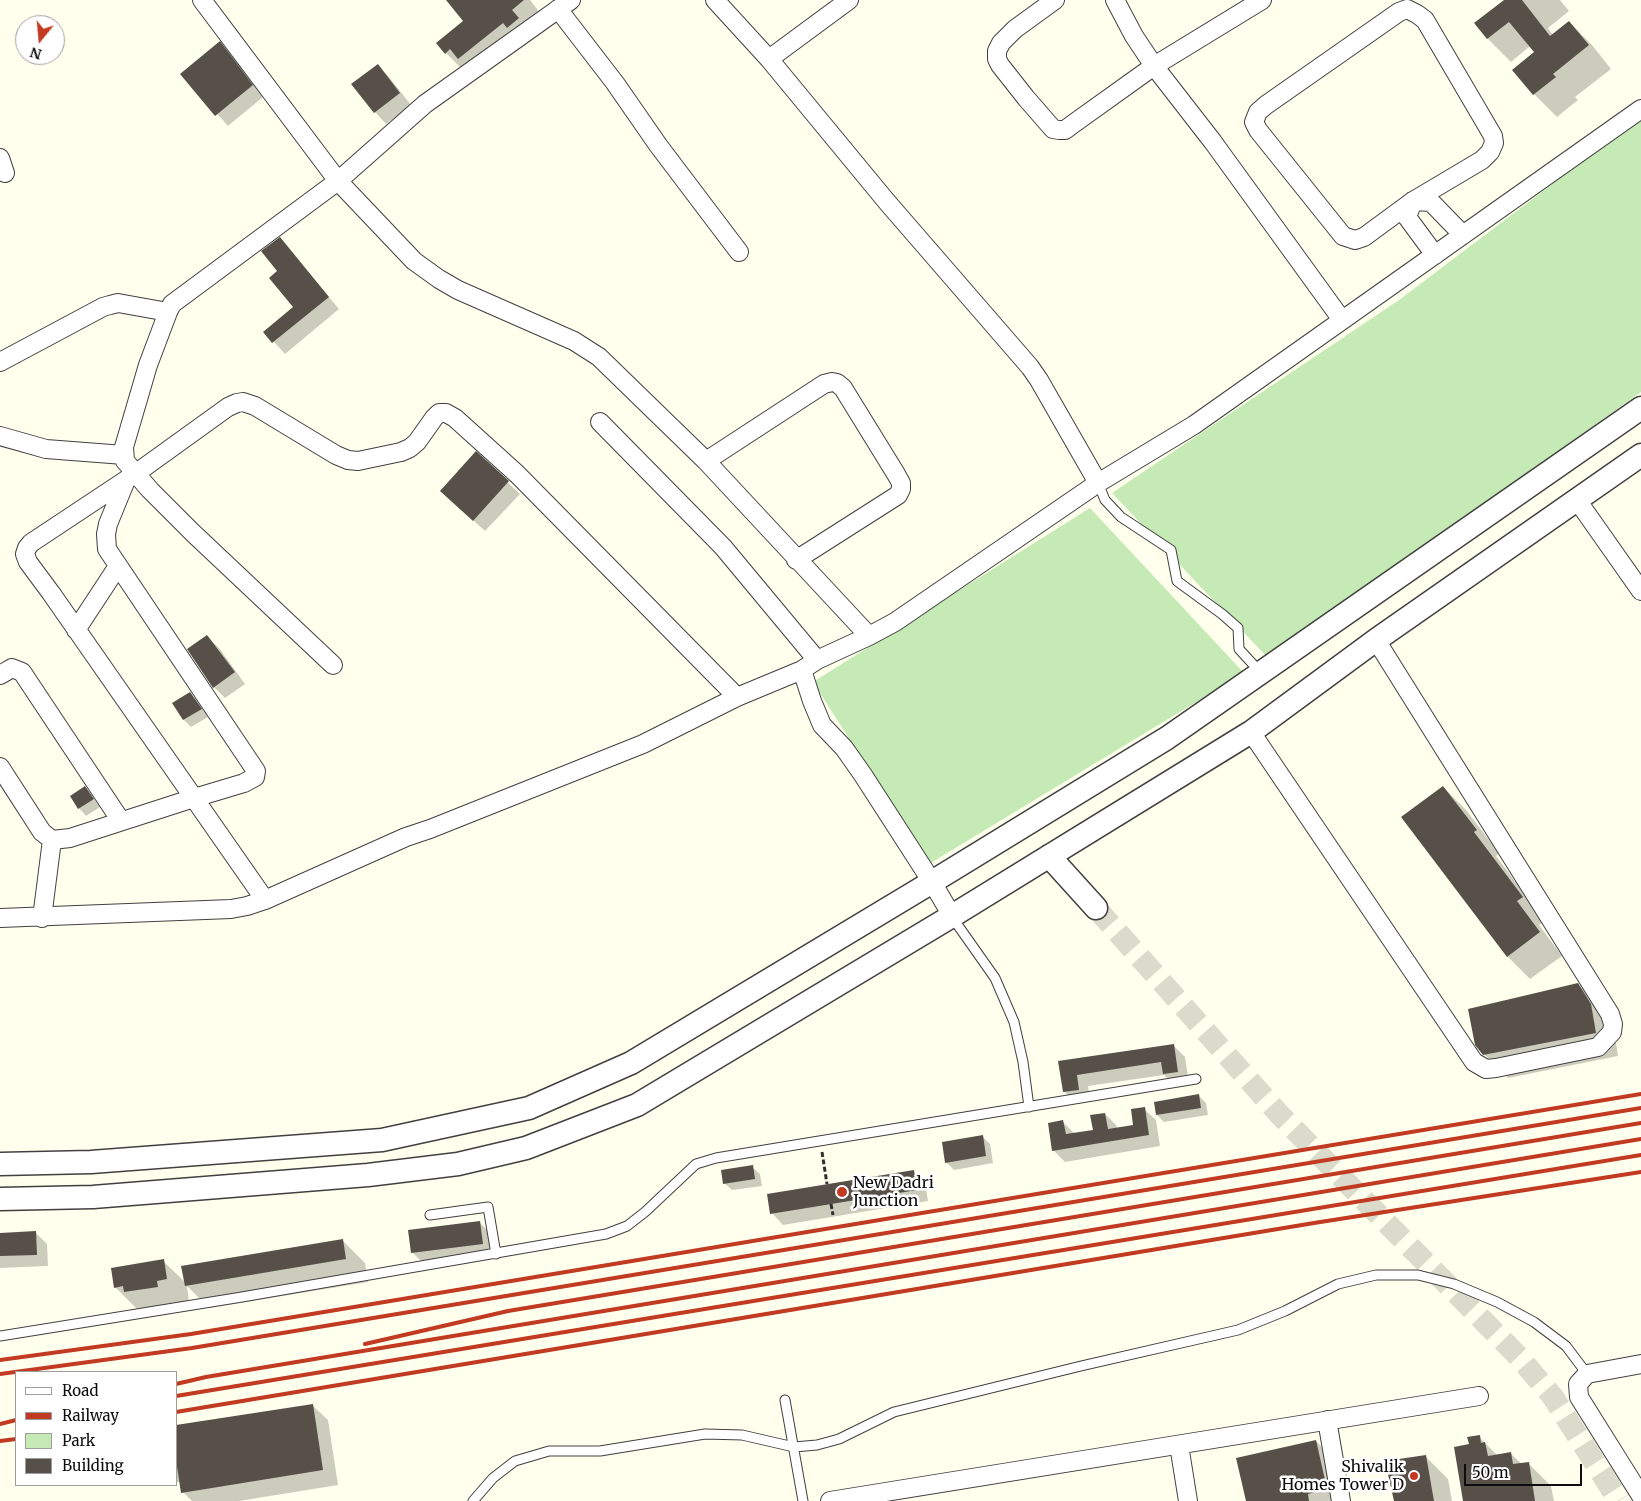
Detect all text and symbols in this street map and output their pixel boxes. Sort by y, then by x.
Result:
north arrow [15,15,65,65]
text: N [28,43,44,64]
place label: New Dadri Junction [853,1173,934,1211]
marker: New Dadri Junction [835,1185,849,1199]
legend [15,1371,178,1486]
text: Road [62,1381,98,1400]
text: Railway [62,1406,119,1425]
text: Park [62,1431,95,1450]
scale bar [1466,1454,1584,1486]
text: Building [62,1456,124,1475]
place label: Shivalik Homes Tower D [1281,1457,1404,1495]
text: 50 m [1472,1463,1509,1482]
marker: Shivalik Homes Tower D [1408,1470,1420,1482]

